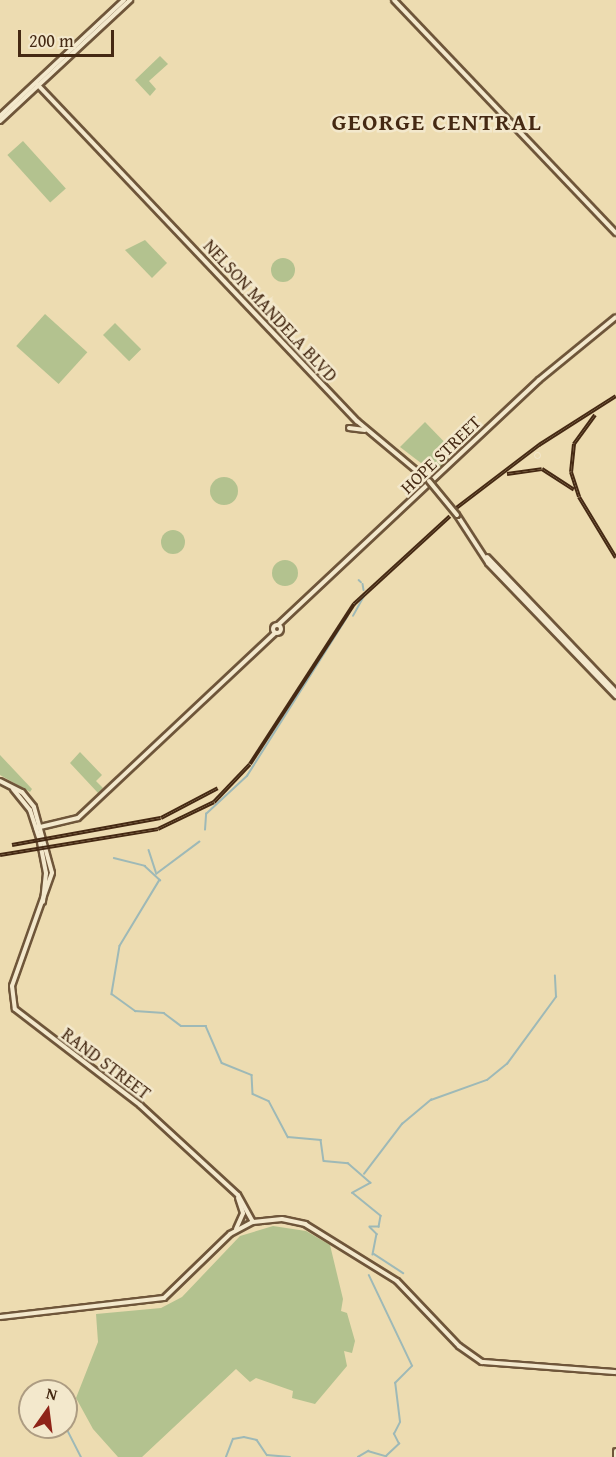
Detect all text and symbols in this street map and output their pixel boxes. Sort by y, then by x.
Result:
scale bar [21,18,117,56]
text: 200 m [29,27,74,54]
district label: GEORGE CENTRAL [332,108,542,136]
street label: NELSON MANDELA BLVD [199,235,341,387]
street label: HOPE STREET [396,411,486,499]
street label: RAND STREET [57,1024,155,1104]
north arrow [18,1379,78,1439]
text: N [44,1381,60,1406]

